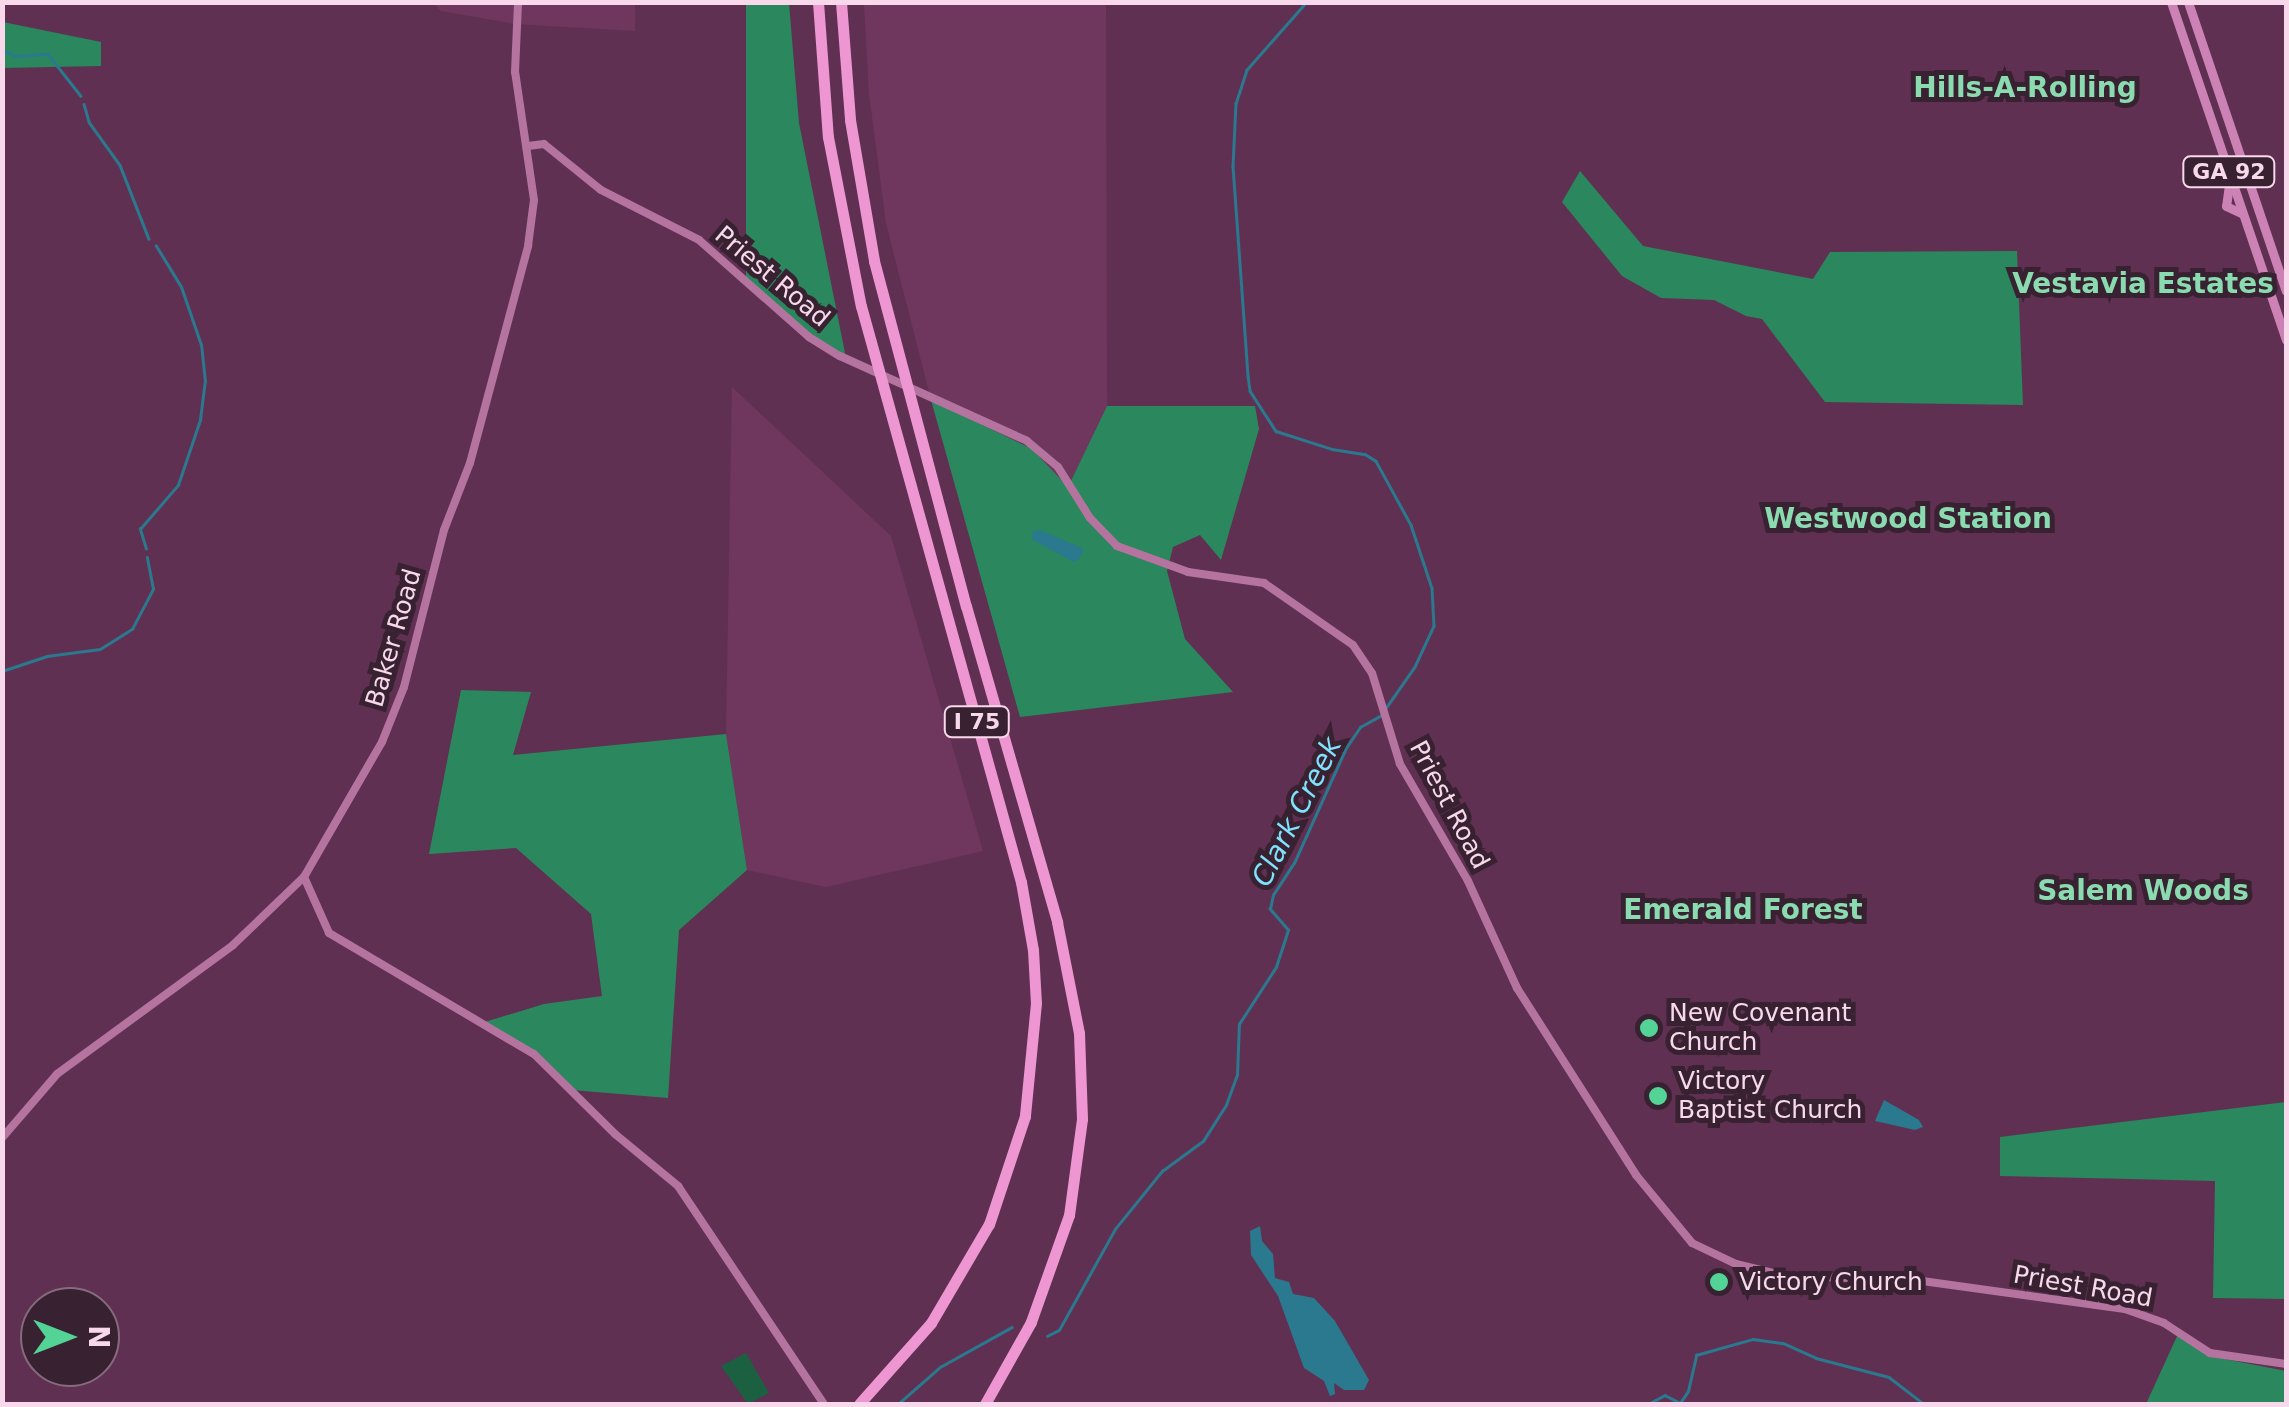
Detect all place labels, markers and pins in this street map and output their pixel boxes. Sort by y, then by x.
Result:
place label: New Covenant Church [1669,999,1851,1058]
marker: New Covenant Church [1638,1017,1660,1039]
place label: Victory Baptist Church [1678,1067,1862,1126]
marker: Victory Baptist Church [1647,1085,1669,1107]
place label: Victory Church [1739,1267,1923,1297]
marker: Victory Church [1708,1271,1730,1293]

